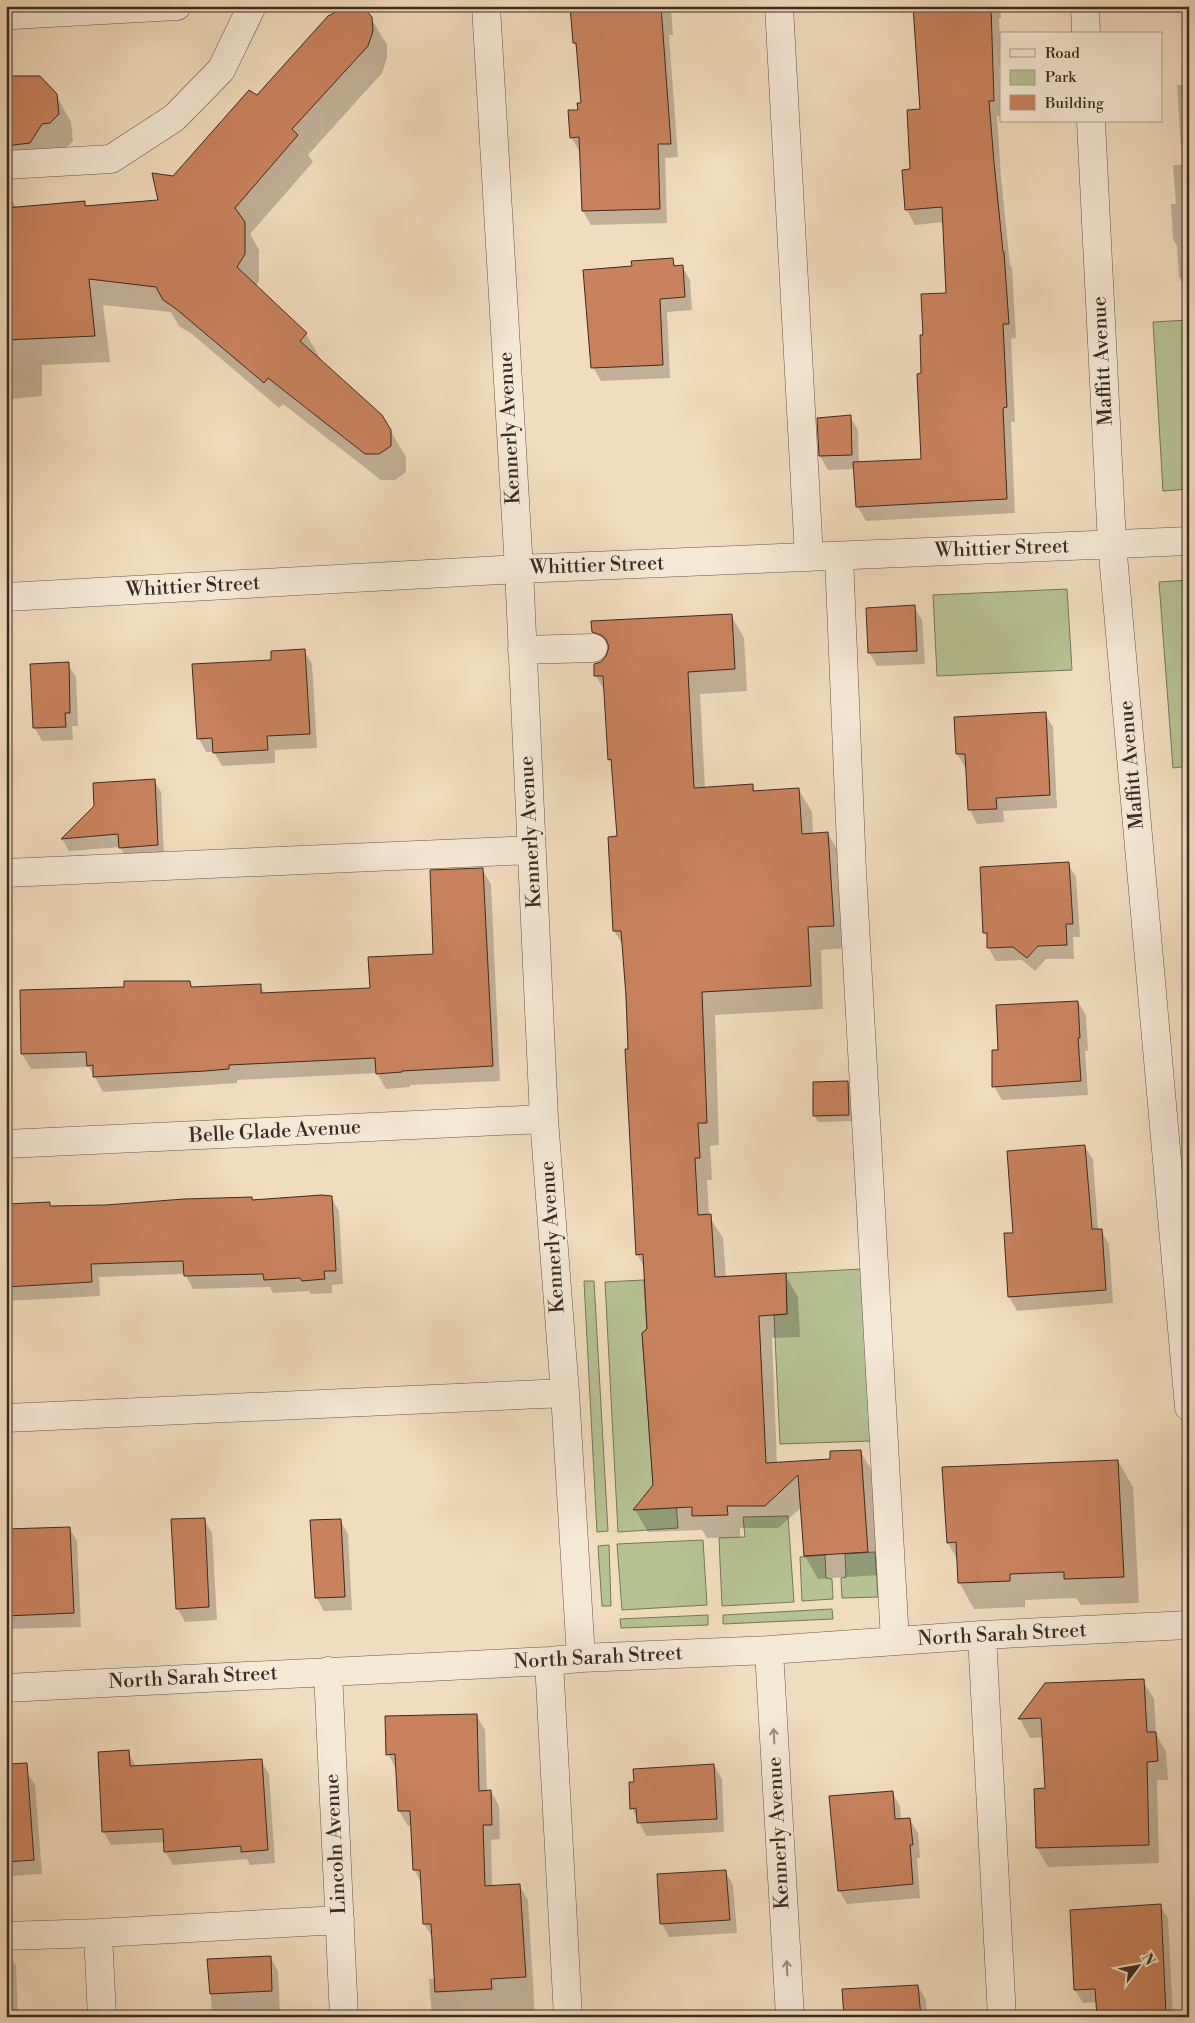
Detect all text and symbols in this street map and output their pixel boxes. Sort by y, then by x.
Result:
legend [1000,32,1162,122]
text: Road [1045,44,1080,63]
text: Park [1045,68,1077,87]
text: Building [1044,94,1104,113]
street label: Maffitt Avenue [1087,296,1119,426]
street label: Kennerly Avenue [494,351,526,505]
street label: Whittier Street [933,534,1070,564]
street label: Whittier Street [528,551,665,581]
street label: Whittier Street [124,571,261,603]
street label: Maffitt Avenue [1114,699,1150,831]
street label: Kennerly Avenue [515,755,547,909]
street label: Belle Glade Avenue [187,1115,362,1149]
street label: Kennerly Avenue [535,1160,571,1314]
street label: North Sarah Street [917,1618,1087,1652]
street label: North Sarah Street [513,1641,683,1675]
street label: North Sarah Street [108,1661,278,1695]
one-way arrow [769,1728,778,1744]
street label: Kennerly Avenue [763,1756,795,1910]
street label: Lincoln Avenue [320,1773,352,1915]
north arrow [1112,1940,1162,1990]
text: N [1138,1950,1159,1969]
one-way arrow [783,1960,792,1976]

